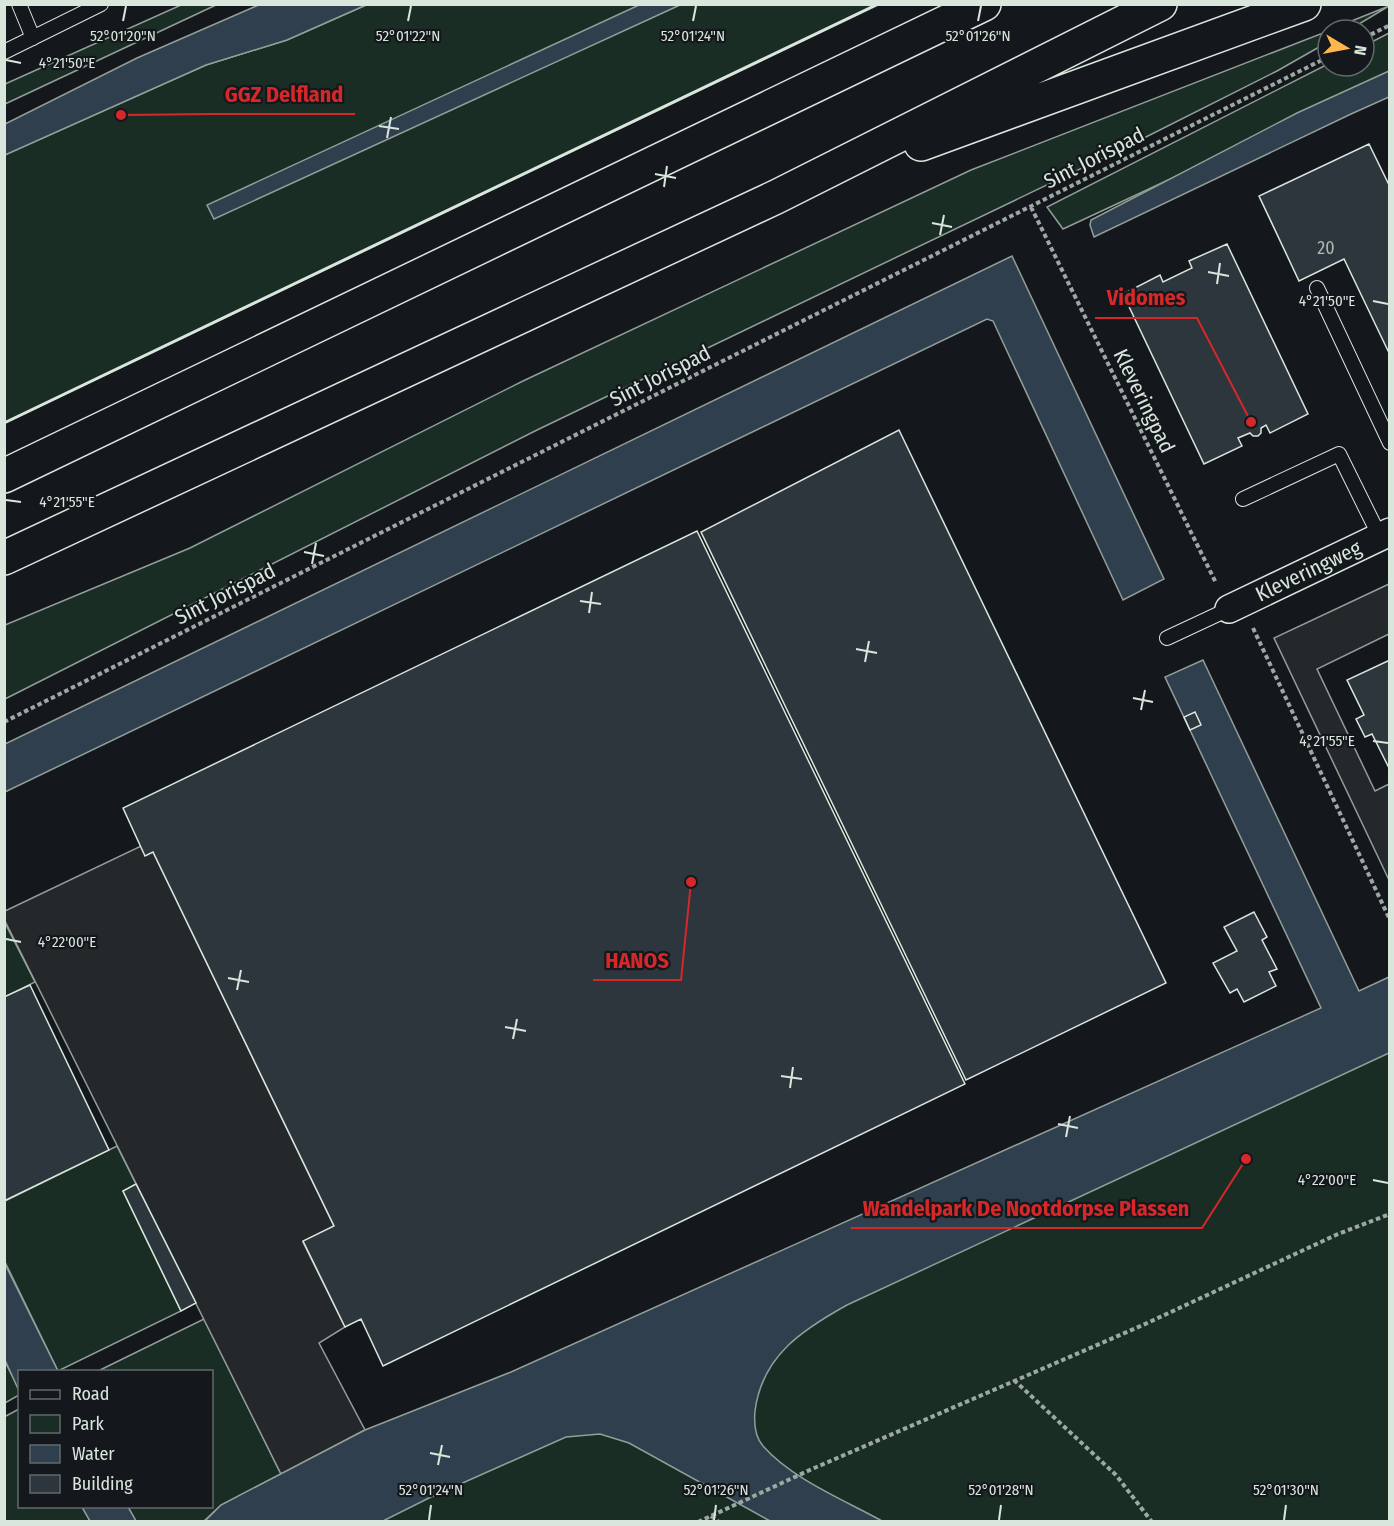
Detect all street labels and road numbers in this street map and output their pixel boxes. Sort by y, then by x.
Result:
street label: Sint Jorispad [1039,122,1149,194]
street label: Sint Jorispad [605,340,715,412]
street label: Kleveringpad [1108,345,1180,457]
street label: Kleveringweg [1251,535,1366,607]
street label: Sint Jorispad [170,558,280,630]

